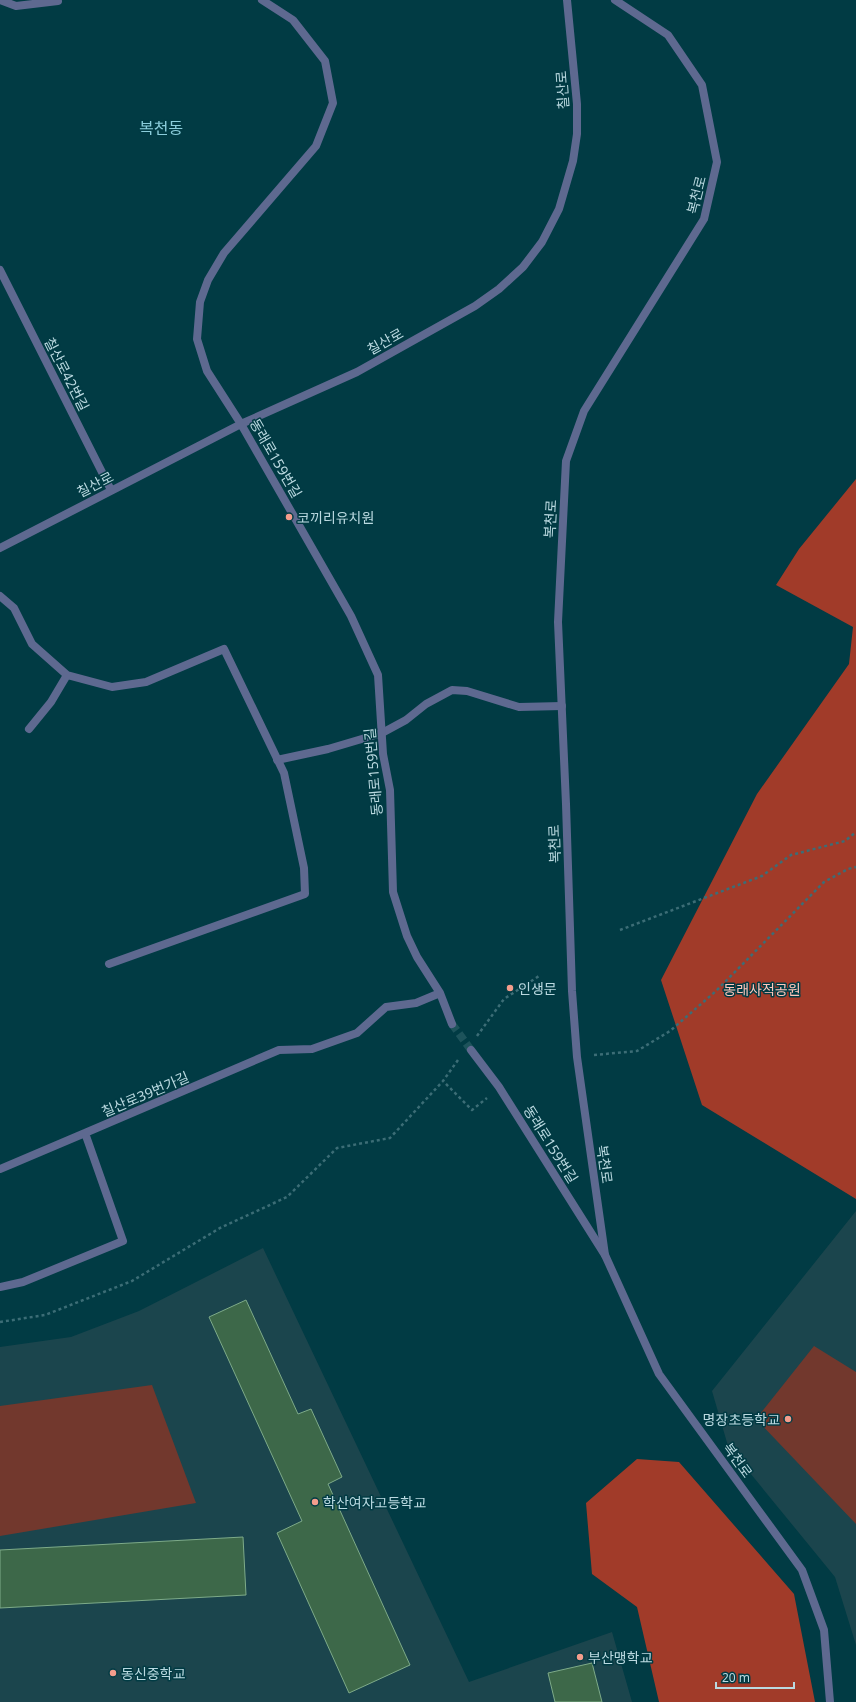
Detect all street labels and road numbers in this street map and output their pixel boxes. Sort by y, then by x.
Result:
street label: 칠산로 [551,70,573,110]
street label: 복천로 [682,174,710,216]
street label: 칠산로 [363,323,407,359]
street label: 칠산로42번길 [40,334,94,414]
street label: 동래로159번길 [246,415,306,501]
street label: 칠산로 [73,467,117,501]
street label: 복천로 [540,499,561,539]
street label: 동래로159번길 [360,727,386,817]
street label: 복천로 [544,824,564,864]
street label: 칠산로39번가길 [98,1067,192,1121]
street label: 동래로159번길 [520,1101,582,1187]
street label: 복천로 [593,1144,617,1185]
street label: 복천로 [719,1439,757,1481]

